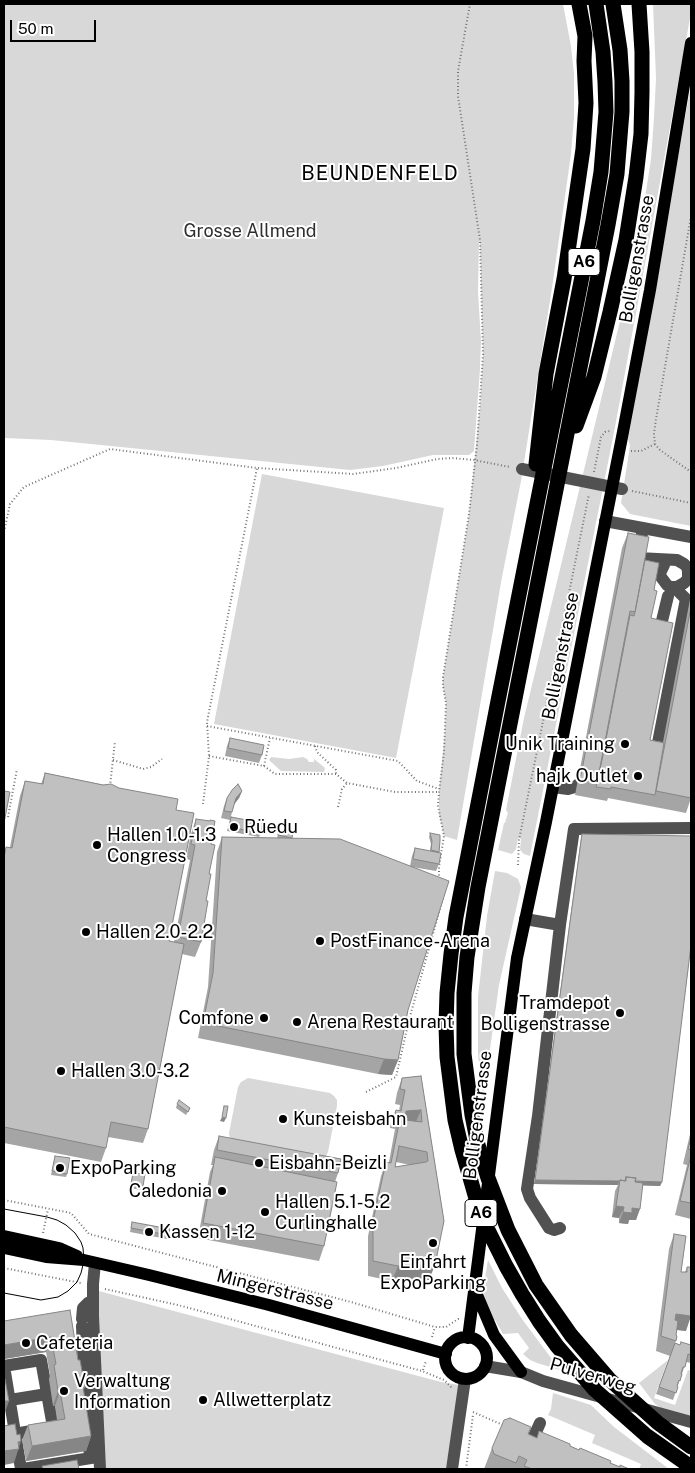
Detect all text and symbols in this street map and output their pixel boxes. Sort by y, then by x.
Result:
scale bar [12,10,99,42]
text: 50 m [18,20,53,37]
district label: BEUNDENFELD [300,162,460,186]
street label: Bolligenstrasse [615,193,659,325]
park label: Grosse Allmend [183,220,317,242]
road number: A6 [568,248,600,276]
street label: Bolligenstrasse [538,590,584,722]
place label: Unik Training [505,733,615,755]
marker: Unik Training [619,738,631,750]
place label: hajk Outlet [536,765,628,787]
marker: hajk Outlet [632,770,644,782]
place label: Rüedu [244,816,298,838]
marker: Rüedu [228,821,240,833]
place label: Hallen 1.0-1.3 Congress [107,824,216,866]
marker: Hallen 1.0-1.3 Congress [91,839,103,851]
place label: Hallen 2.0-2.2 [96,921,213,943]
marker: Hallen 2.0-2.2 [80,926,92,938]
place label: PostFinance-Arena [330,930,490,952]
marker: PostFinance-Arena [314,935,326,947]
place label: Tramdepot Bolligenstrasse [480,992,610,1034]
place label: Comfone [178,1007,254,1029]
marker: Tramdepot Bolligenstrasse [614,1007,626,1019]
place label: Arena Restaurant [307,1011,454,1033]
marker: Comfone [258,1012,270,1024]
marker: Arena Restaurant [291,1016,303,1028]
street label: Bolligenstrasse [459,1049,497,1181]
place label: Hallen 3.0-3.2 [71,1060,190,1082]
marker: Hallen 3.0-3.2 [55,1065,67,1077]
place label: Kunsteisbahn [293,1108,406,1130]
marker: Kunsteisbahn [277,1113,289,1125]
place label: Eisbahn-Beizli [269,1152,387,1174]
place label: ExpoParking [70,1157,176,1179]
marker: Eisbahn-Beizli [253,1157,265,1169]
marker: ExpoParking [54,1162,66,1174]
place label: Caledonia [129,1180,212,1202]
marker: Caledonia [216,1185,228,1197]
place label: Hallen 5.1-5.2 Curlinghalle [275,1191,390,1234]
road number: A6 [465,1200,497,1226]
marker: Hallen 5.1-5.2 Curlinghalle [259,1206,271,1218]
place label: Kassen 1-12 [159,1221,255,1243]
marker: Kassen 1-12 [143,1226,155,1238]
marker: Einfahrt ExpoParking [427,1237,439,1249]
place label: Einfahrt ExpoParking [380,1251,486,1294]
street label: Mingerstrasse [214,1265,336,1315]
place label: Cafeteria [36,1332,113,1354]
marker: Cafeteria [20,1337,32,1349]
street label: Pulverweg [547,1353,639,1399]
place label: Verwaltung Information [74,1370,171,1412]
marker: Verwaltung Information [58,1385,70,1397]
place label: Allwetterplatz [213,1389,331,1411]
marker: Allwetterplatz [197,1394,209,1406]

